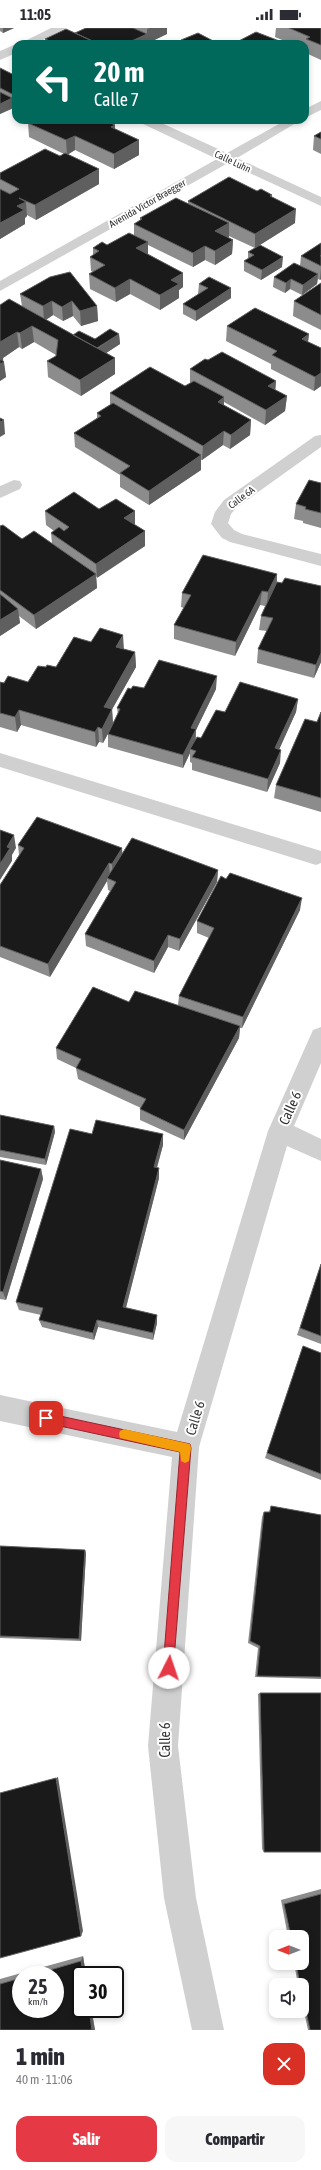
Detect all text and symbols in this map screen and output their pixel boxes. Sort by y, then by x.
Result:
text: 11:05 [20,6,51,23]
icon: left [28,56,80,108]
text: 20 m [94,56,144,88]
text: Calle 7 [94,89,139,110]
street label: Calle Luhn [213,148,253,175]
street label: Avenida Víctor Braegger [107,177,188,230]
street label: Calle 6A [226,484,257,511]
street label: Calle 6 [276,1088,305,1127]
street label: Calle 6 [182,1399,208,1437]
pin [29,1401,63,1435]
icon: arrive [35,1407,57,1429]
position arrow [148,1647,190,1689]
street label: Calle 6 [157,1722,173,1757]
north arrow [269,1930,309,1970]
map controls [269,1930,309,2018]
speed limit sign: 30 [72,1966,124,2018]
text: 25 [29,1975,47,1998]
button: sound [269,1978,309,2018]
text: km/h [28,1996,48,2007]
text: 1 min [16,2043,65,2070]
button: close [263,2043,305,2085]
text: 40 m · 11:06 [16,2072,73,2087]
button: Salir [16,2116,157,2162]
button: Compartir [165,2116,305,2162]

